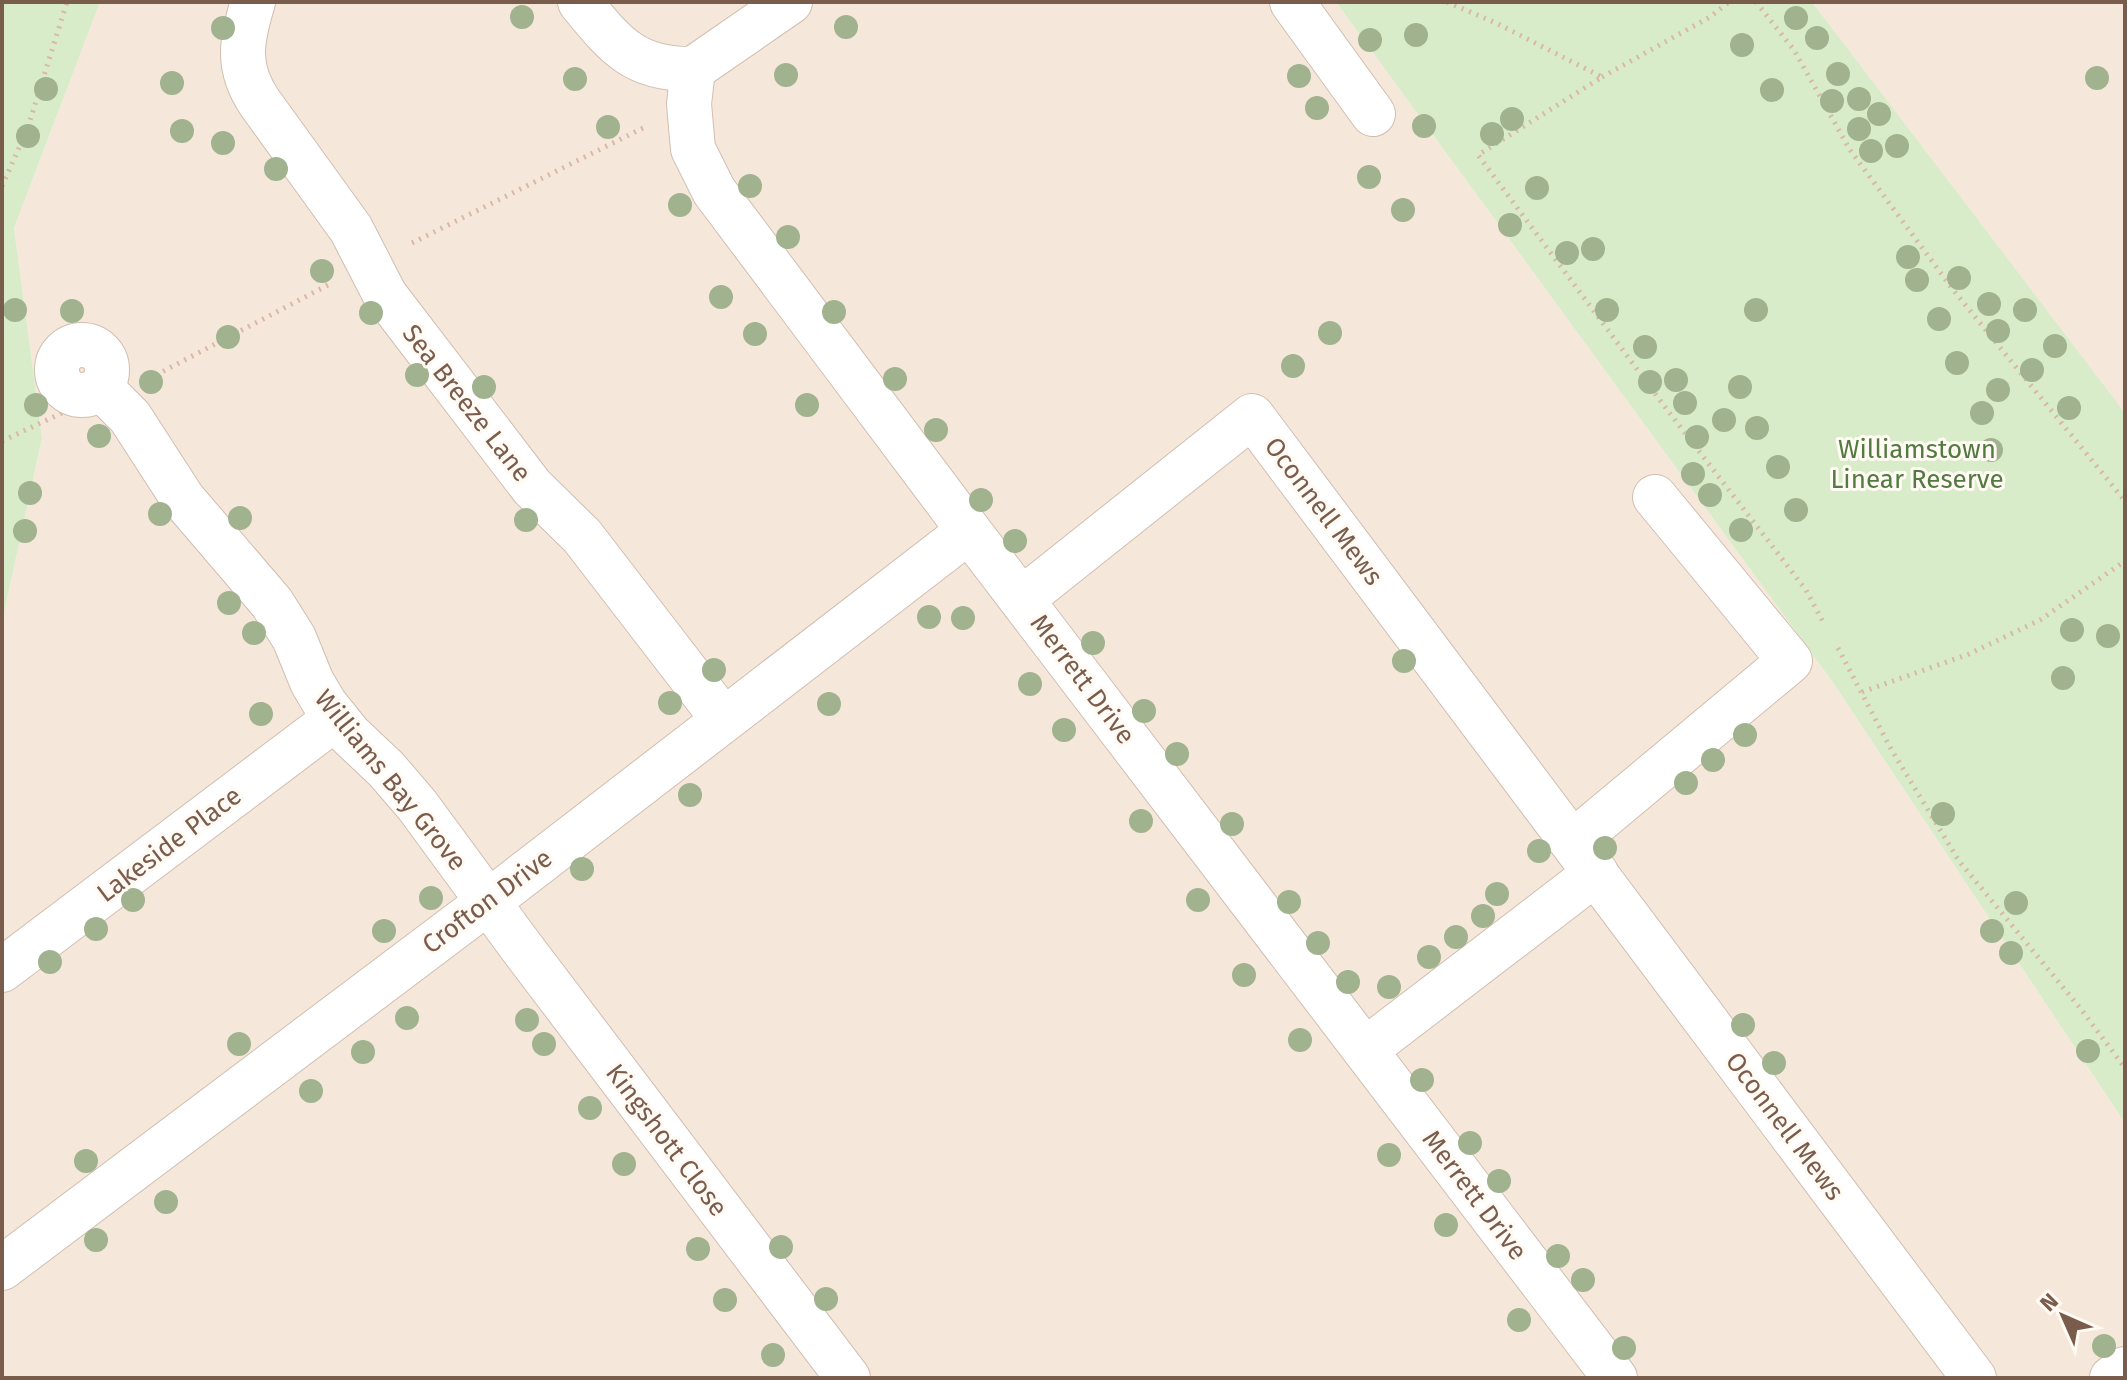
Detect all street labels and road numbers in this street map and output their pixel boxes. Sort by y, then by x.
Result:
street label: Sea Breeze Lane [396,319,538,488]
street label: Oconnell Mews [1258,431,1389,591]
street label: Merrett Drive [1024,608,1141,750]
street label: Williams Bay Grove [308,684,473,877]
street label: Lakeside Place [91,780,248,909]
street label: Crofton Drive [416,842,558,960]
street label: Oconnell Mews [1719,1046,1850,1206]
street label: Kingshott Close [599,1058,734,1223]
street label: Merrett Drive [1416,1124,1533,1266]

